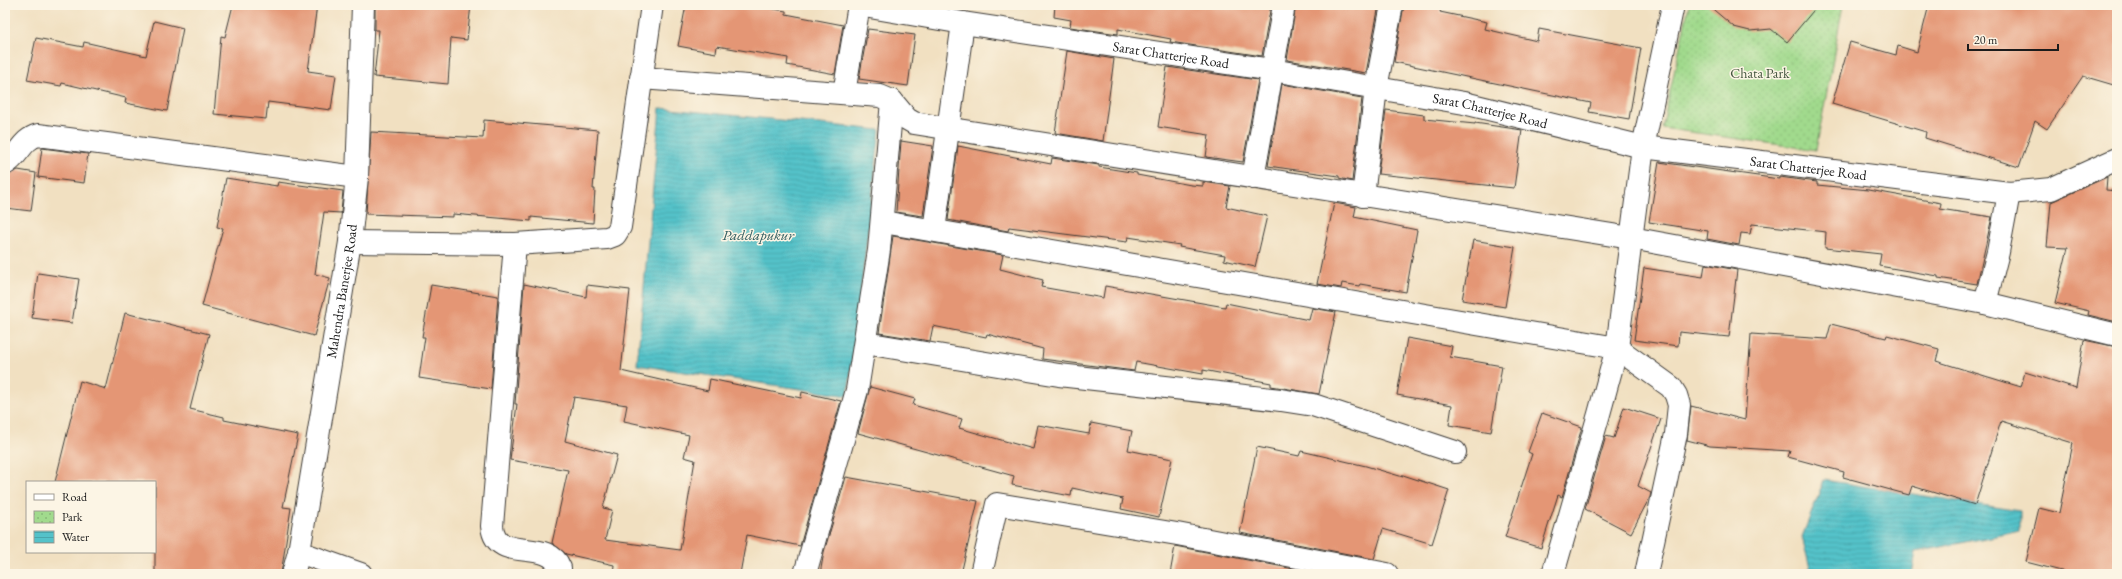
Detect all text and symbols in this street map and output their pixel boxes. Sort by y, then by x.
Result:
scale bar [1968,26,2058,52]
text: 20 m [1974,32,1998,48]
street label: Sarat Chatterjee Road [1112,37,1231,73]
park label: Chata Park [1730,64,1790,82]
street label: Sarat Chatterjee Road [1431,89,1550,132]
street label: Sarat Chatterjee Road [1749,152,1869,184]
street label: Mahendra Banerjee Road [322,222,361,360]
water label: Paddapukur [722,225,795,244]
legend [26,481,156,553]
text: Road [62,489,88,505]
text: Park [62,509,83,525]
text: Water [62,529,89,545]

